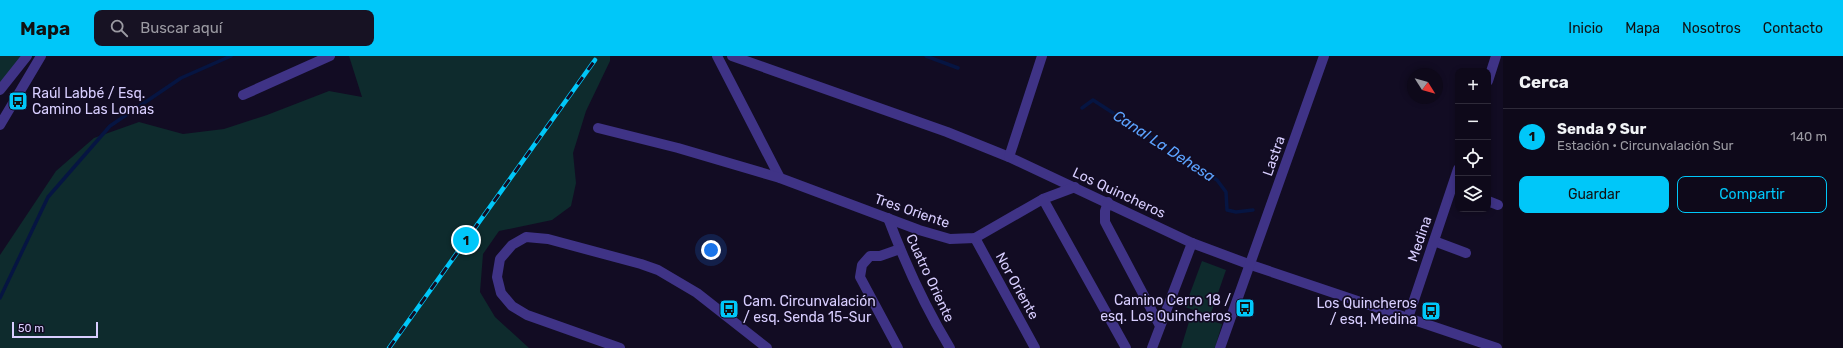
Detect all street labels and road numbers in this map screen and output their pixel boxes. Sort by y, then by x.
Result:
street label: Lastra [1259,134,1289,178]
street label: Los Quincheros [1070,164,1168,222]
street label: Tres Oriente [872,190,952,232]
street label: Medina [1404,214,1436,264]
street label: Cuatro Oriente [902,231,958,325]
street label: Nor Oriente [992,250,1042,323]

